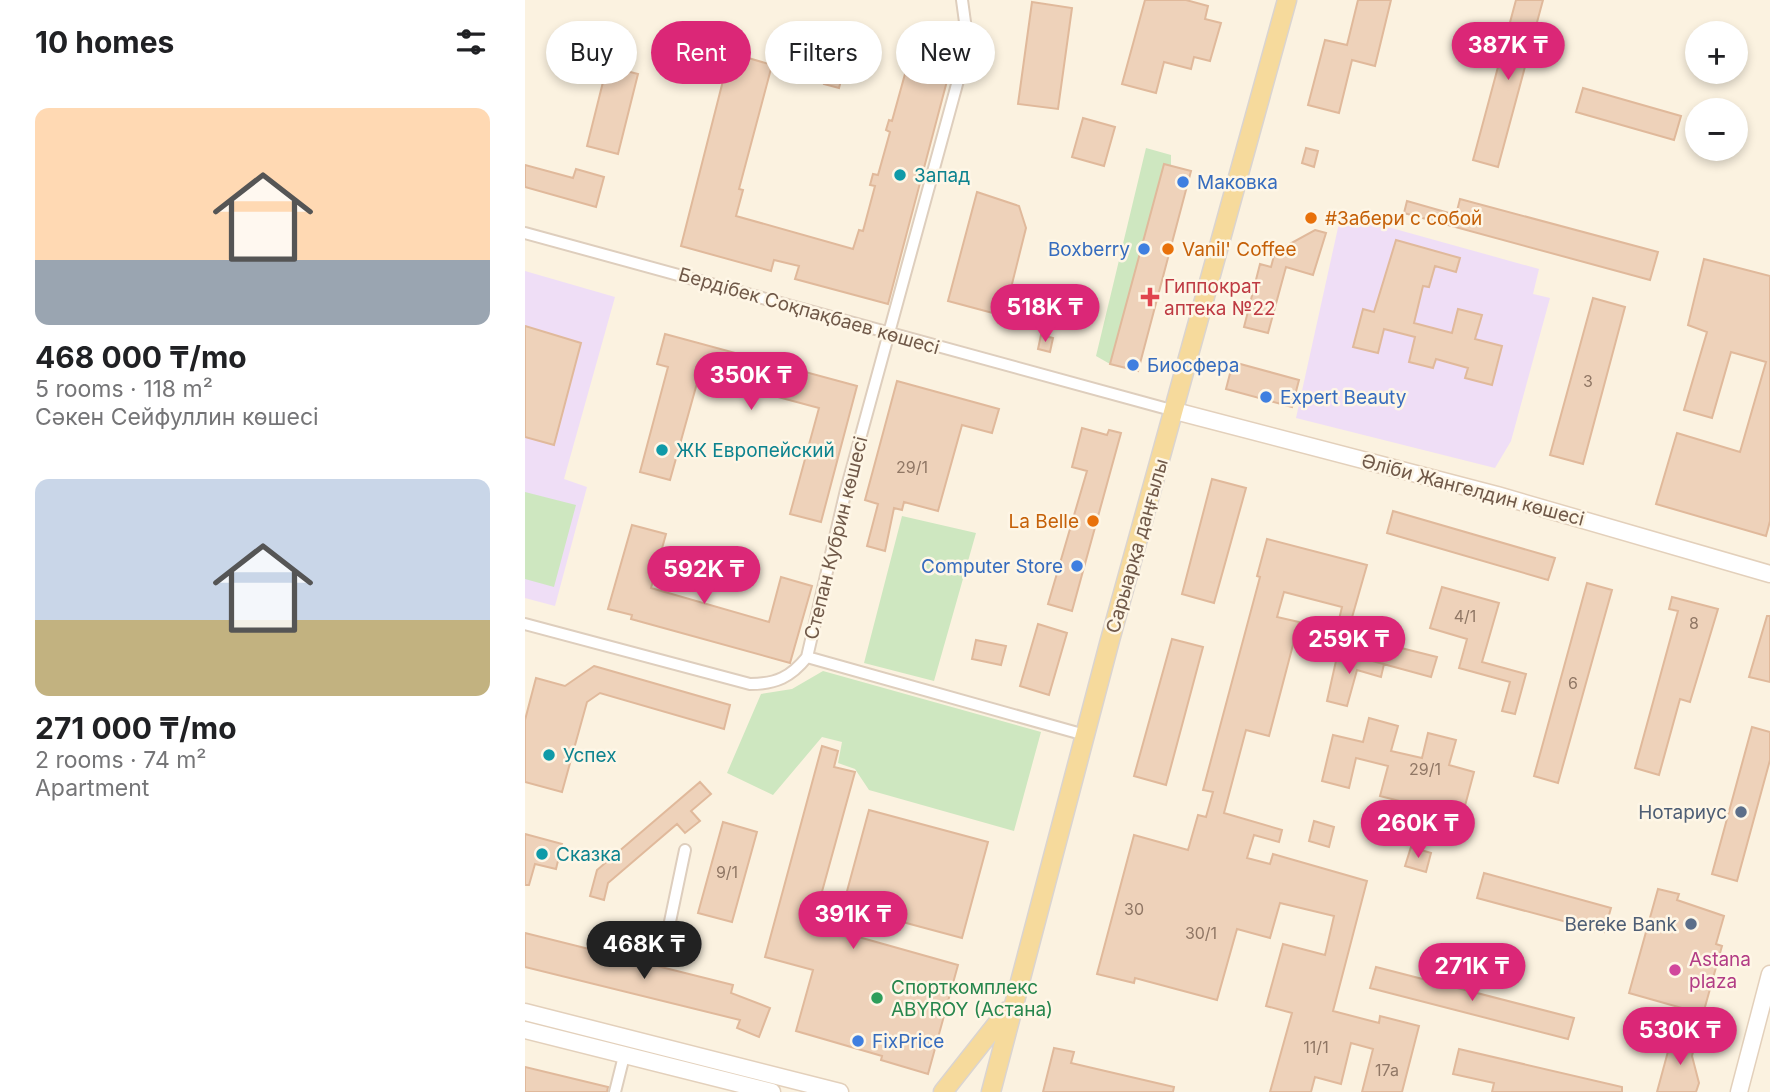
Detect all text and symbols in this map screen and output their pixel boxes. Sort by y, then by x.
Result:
chip: Buy [546,21,637,84]
chip: Rent [651,21,751,84]
chip: Filters [765,21,882,84]
chip: New [896,21,995,84]
map controls [1685,21,1748,161]
button: + [1685,21,1748,84]
pin: 387K ₸ [1451,22,1565,82]
icon: filters [452,23,490,61]
text: 10 homes [35,24,174,60]
text: 387K ₸ [1468,31,1548,59]
button: − [1685,98,1748,161]
icon: home [200,154,326,280]
place label: Запад [914,164,970,187]
marker: Запад [892,167,908,183]
place label: Маковка [1197,171,1278,194]
marker: Маковка [1175,174,1191,190]
place label: #Забери с собой [1325,207,1482,230]
marker: #Забери с собой [1303,210,1319,226]
place label: Boxberry [1048,238,1130,261]
place label: Vanil' Coffee [1182,238,1296,261]
marker: Boxberry [1136,241,1152,257]
marker: Vanil' Coffee [1160,241,1176,257]
street label: Бердібек Соқпақбаев көшесі [676,263,942,359]
place label: Гиппократ аптека №22 [1164,275,1276,320]
pin: 518K ₸ [988,284,1102,344]
marker: Гиппократ аптека №22 [1142,289,1158,305]
text: 518K ₸ [1007,293,1083,321]
text: 468 000 ₸/mo [35,339,247,375]
pin: 350K ₸ [694,352,808,412]
place label: Биосфера [1147,354,1239,377]
marker: Биосфера [1125,357,1141,373]
text: 350K ₸ [710,361,792,389]
house number: 3 [1583,371,1593,391]
text: 5 rooms · 118 m² [35,375,213,403]
place label: Expert Beauty [1280,386,1407,409]
marker: Expert Beauty [1258,389,1274,405]
text: Сәкен Сейфуллин көшесі [35,403,319,431]
street label: Степан Кубрин көшесі [800,434,872,642]
place label: ЖК Европейский [676,439,835,462]
marker: ЖК Европейский [654,442,670,458]
street label: Әліби Жангелдин көшесі [1359,449,1587,531]
street label: Сарыарқа даңғылы [1101,456,1173,636]
house number: 29/1 [896,457,928,477]
place label: La Belle [1008,510,1079,533]
marker: La Belle [1085,513,1101,529]
icon: home [200,525,326,651]
pin: 592K ₸ [647,546,761,606]
text: 592K ₸ [663,555,745,583]
place label: Computer Store [921,555,1063,578]
marker: Computer Store [1069,558,1085,574]
house number: 4/1 [1454,606,1476,626]
house number: 8 [1689,613,1699,633]
pin: 259K ₸ [1292,616,1406,676]
text: 259K ₸ [1308,625,1390,653]
house number: 6 [1568,673,1578,693]
text: 271 000 ₸/mo [35,710,237,746]
place label: Успех [563,744,617,767]
text: 2 rooms · 74 m² [35,746,207,774]
marker: Успех [541,747,557,763]
house number: 29/1 [1409,759,1441,779]
text: Apartment [35,774,149,802]
pin: 260K ₸ [1361,800,1475,860]
place label: Нотариус [1638,801,1727,824]
marker: Нотариус [1733,804,1749,820]
text: 260K ₸ [1377,809,1459,837]
place label: Сказка [556,843,621,866]
marker: Сказка [534,846,550,862]
house number: 9/1 [716,862,738,882]
pin: 391K ₸ [796,892,910,951]
house number: 30 [1124,899,1144,919]
text: 391K ₸ [814,900,892,928]
place label: Bereke Bank [1564,913,1678,936]
marker: Bereke Bank [1683,916,1699,932]
pin: 468K ₸ [587,922,701,981]
house number: 30/1 [1185,923,1217,943]
text: 468K ₸ [603,930,685,958]
pin: 271K ₸ [1415,944,1529,1003]
place label: Astana plaza [1689,948,1751,993]
text: 271K ₸ [1434,952,1510,980]
marker: Astana plaza [1667,962,1683,978]
place label: Спорткомплекс ABYROY (Астана) [891,976,1053,1021]
marker: Спорткомплекс ABYROY (Астана) [869,990,885,1006]
pin: 530K ₸ [1623,1007,1737,1067]
text: 530K ₸ [1639,1016,1721,1044]
place label: FixPrice [872,1030,944,1053]
marker: FixPrice [850,1033,866,1049]
house number: 11/1 [1303,1037,1329,1057]
house number: 17а [1375,1060,1399,1080]

